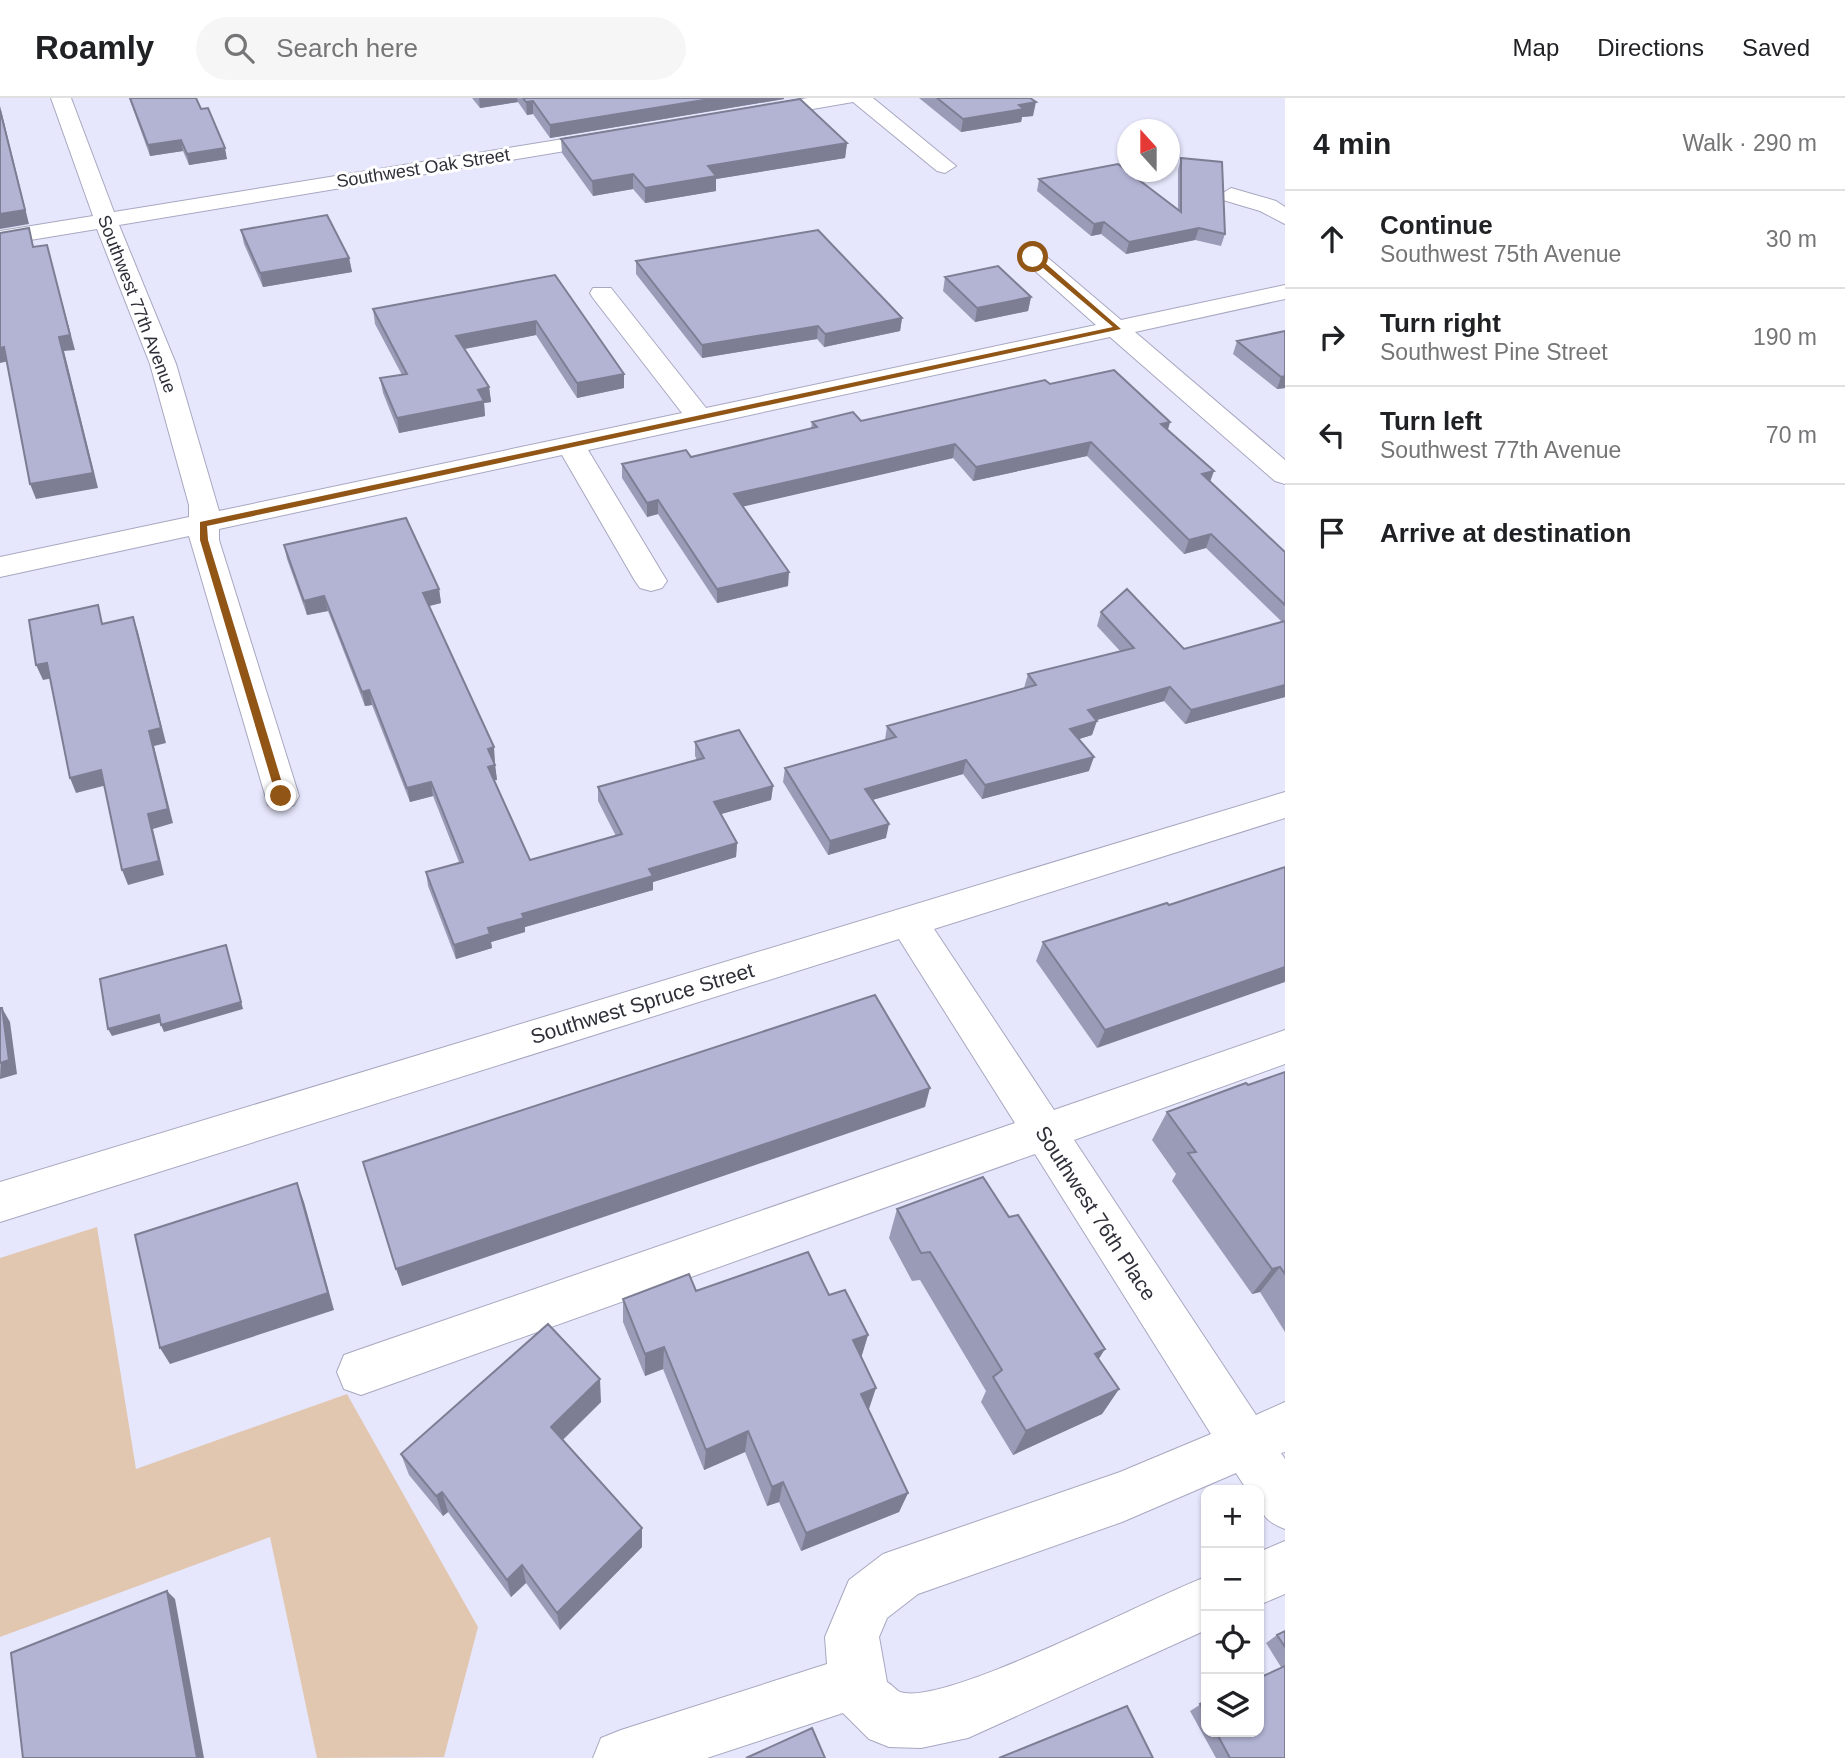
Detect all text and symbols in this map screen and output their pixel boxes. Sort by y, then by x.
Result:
search box [196,17,686,80]
text: Roamly [35,29,154,66]
icon: search [220,29,258,67]
text: Search here [276,33,418,63]
text: Map [1513,34,1559,61]
text: Directions [1597,34,1704,61]
text: Saved [1742,34,1810,61]
north arrow [1117,119,1180,182]
text: 4 min [1313,127,1391,160]
text: Walk · 290 m [1682,130,1817,156]
street label: Southwest Oak Street [335,144,511,192]
text: Continue [1380,210,1493,240]
street label: Southwest 77th Avenue [94,212,180,396]
icon: ahead [1313,220,1351,258]
text: 30 m [1766,226,1817,252]
route start [1017,241,1048,272]
text: Southwest 75th Avenue [1380,241,1621,267]
text: Turn right [1380,308,1501,338]
icon: right [1313,318,1351,356]
text: 190 m [1753,324,1817,350]
text: Southwest Pine Street [1380,339,1608,365]
text: Turn left [1380,406,1482,436]
icon: left [1313,416,1351,454]
text: 70 m [1766,422,1817,448]
text: Southwest 77th Avenue [1380,437,1621,463]
icon: arrive [1313,514,1351,552]
text: Arrive at destination [1380,518,1631,548]
route end [265,780,296,811]
street label: Southwest Spruce Street [528,958,757,1048]
street label: Southwest 76th Place [1031,1122,1161,1304]
map controls [1201,1485,1264,1737]
button: + [1201,1485,1264,1548]
button: − [1201,1548,1264,1611]
button: locate [1201,1611,1264,1674]
button: layers [1201,1674,1264,1737]

